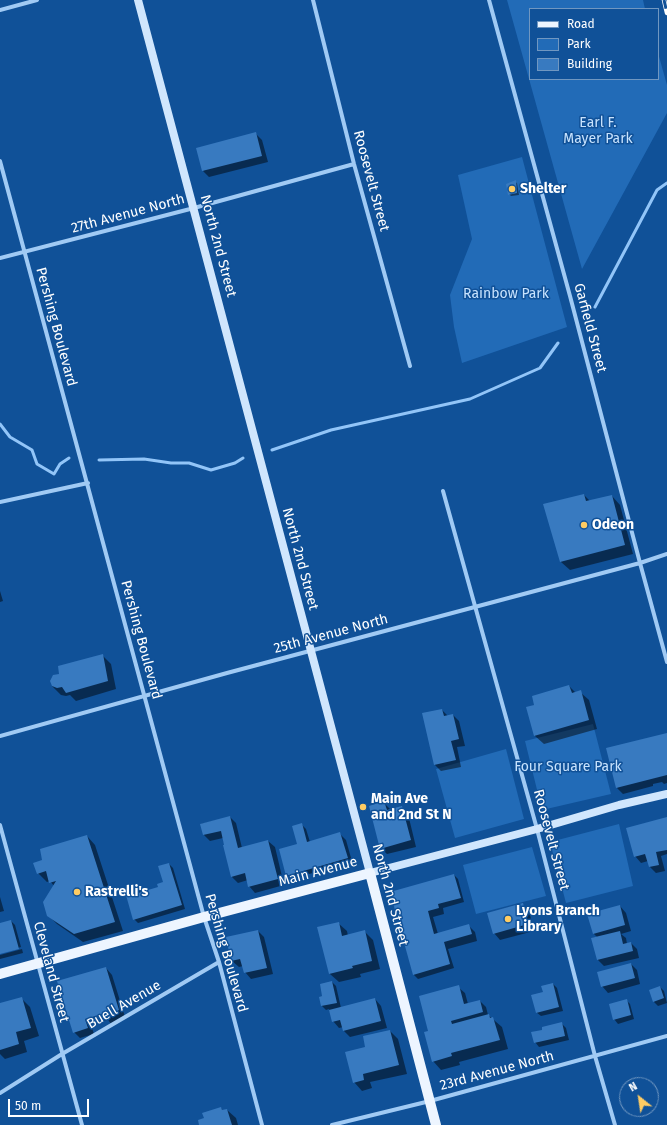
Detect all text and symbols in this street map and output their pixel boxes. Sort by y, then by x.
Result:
legend [529,8,659,80]
text: Road [567,17,595,31]
text: Park [567,37,591,51]
text: Building [567,57,612,71]
park label: Earl F. Mayer Park [563,115,633,148]
street label: Roosevelt Street [349,129,393,233]
place label: Shelter [520,181,566,197]
marker: Shelter [507,184,517,194]
street label: 27th Avenue North [70,191,186,237]
street label: North 2nd Street [196,193,240,299]
street label: Pershing Boulevard [32,266,80,388]
street label: Garfield Street [570,282,610,374]
park label: Rainbow Park [463,286,549,302]
street label: North 2nd Street [278,506,322,612]
place label: Odeon [592,517,634,533]
marker: Odeon [579,520,589,530]
street label: Pershing Boulevard [117,579,165,701]
street label: 25th Avenue North [272,611,390,657]
park label: Four Square Park [514,759,622,775]
street label: Roosevelt Street [529,788,573,892]
place label: Main Ave and 2nd St N [371,791,452,824]
marker: Main Ave and 2nd St N [358,802,368,812]
street label: North 2nd Street [368,842,412,948]
street label: Main Avenue [277,853,359,891]
place label: Rastrelli's [85,884,148,900]
marker: Rastrelli's [72,887,82,897]
street label: Pershing Boulevard [201,892,251,1014]
place label: Lyons Branch Library [516,903,600,936]
marker: Lyons Branch Library [503,914,513,924]
street label: Cleveland Street [29,920,73,1024]
street label: Buell Avenue [84,977,164,1033]
street label: 23rd Avenue North [438,1048,556,1094]
north arrow [619,1077,659,1117]
text: N [627,1080,640,1094]
scale bar [10,1091,91,1117]
text: 50 m [15,1099,41,1113]

